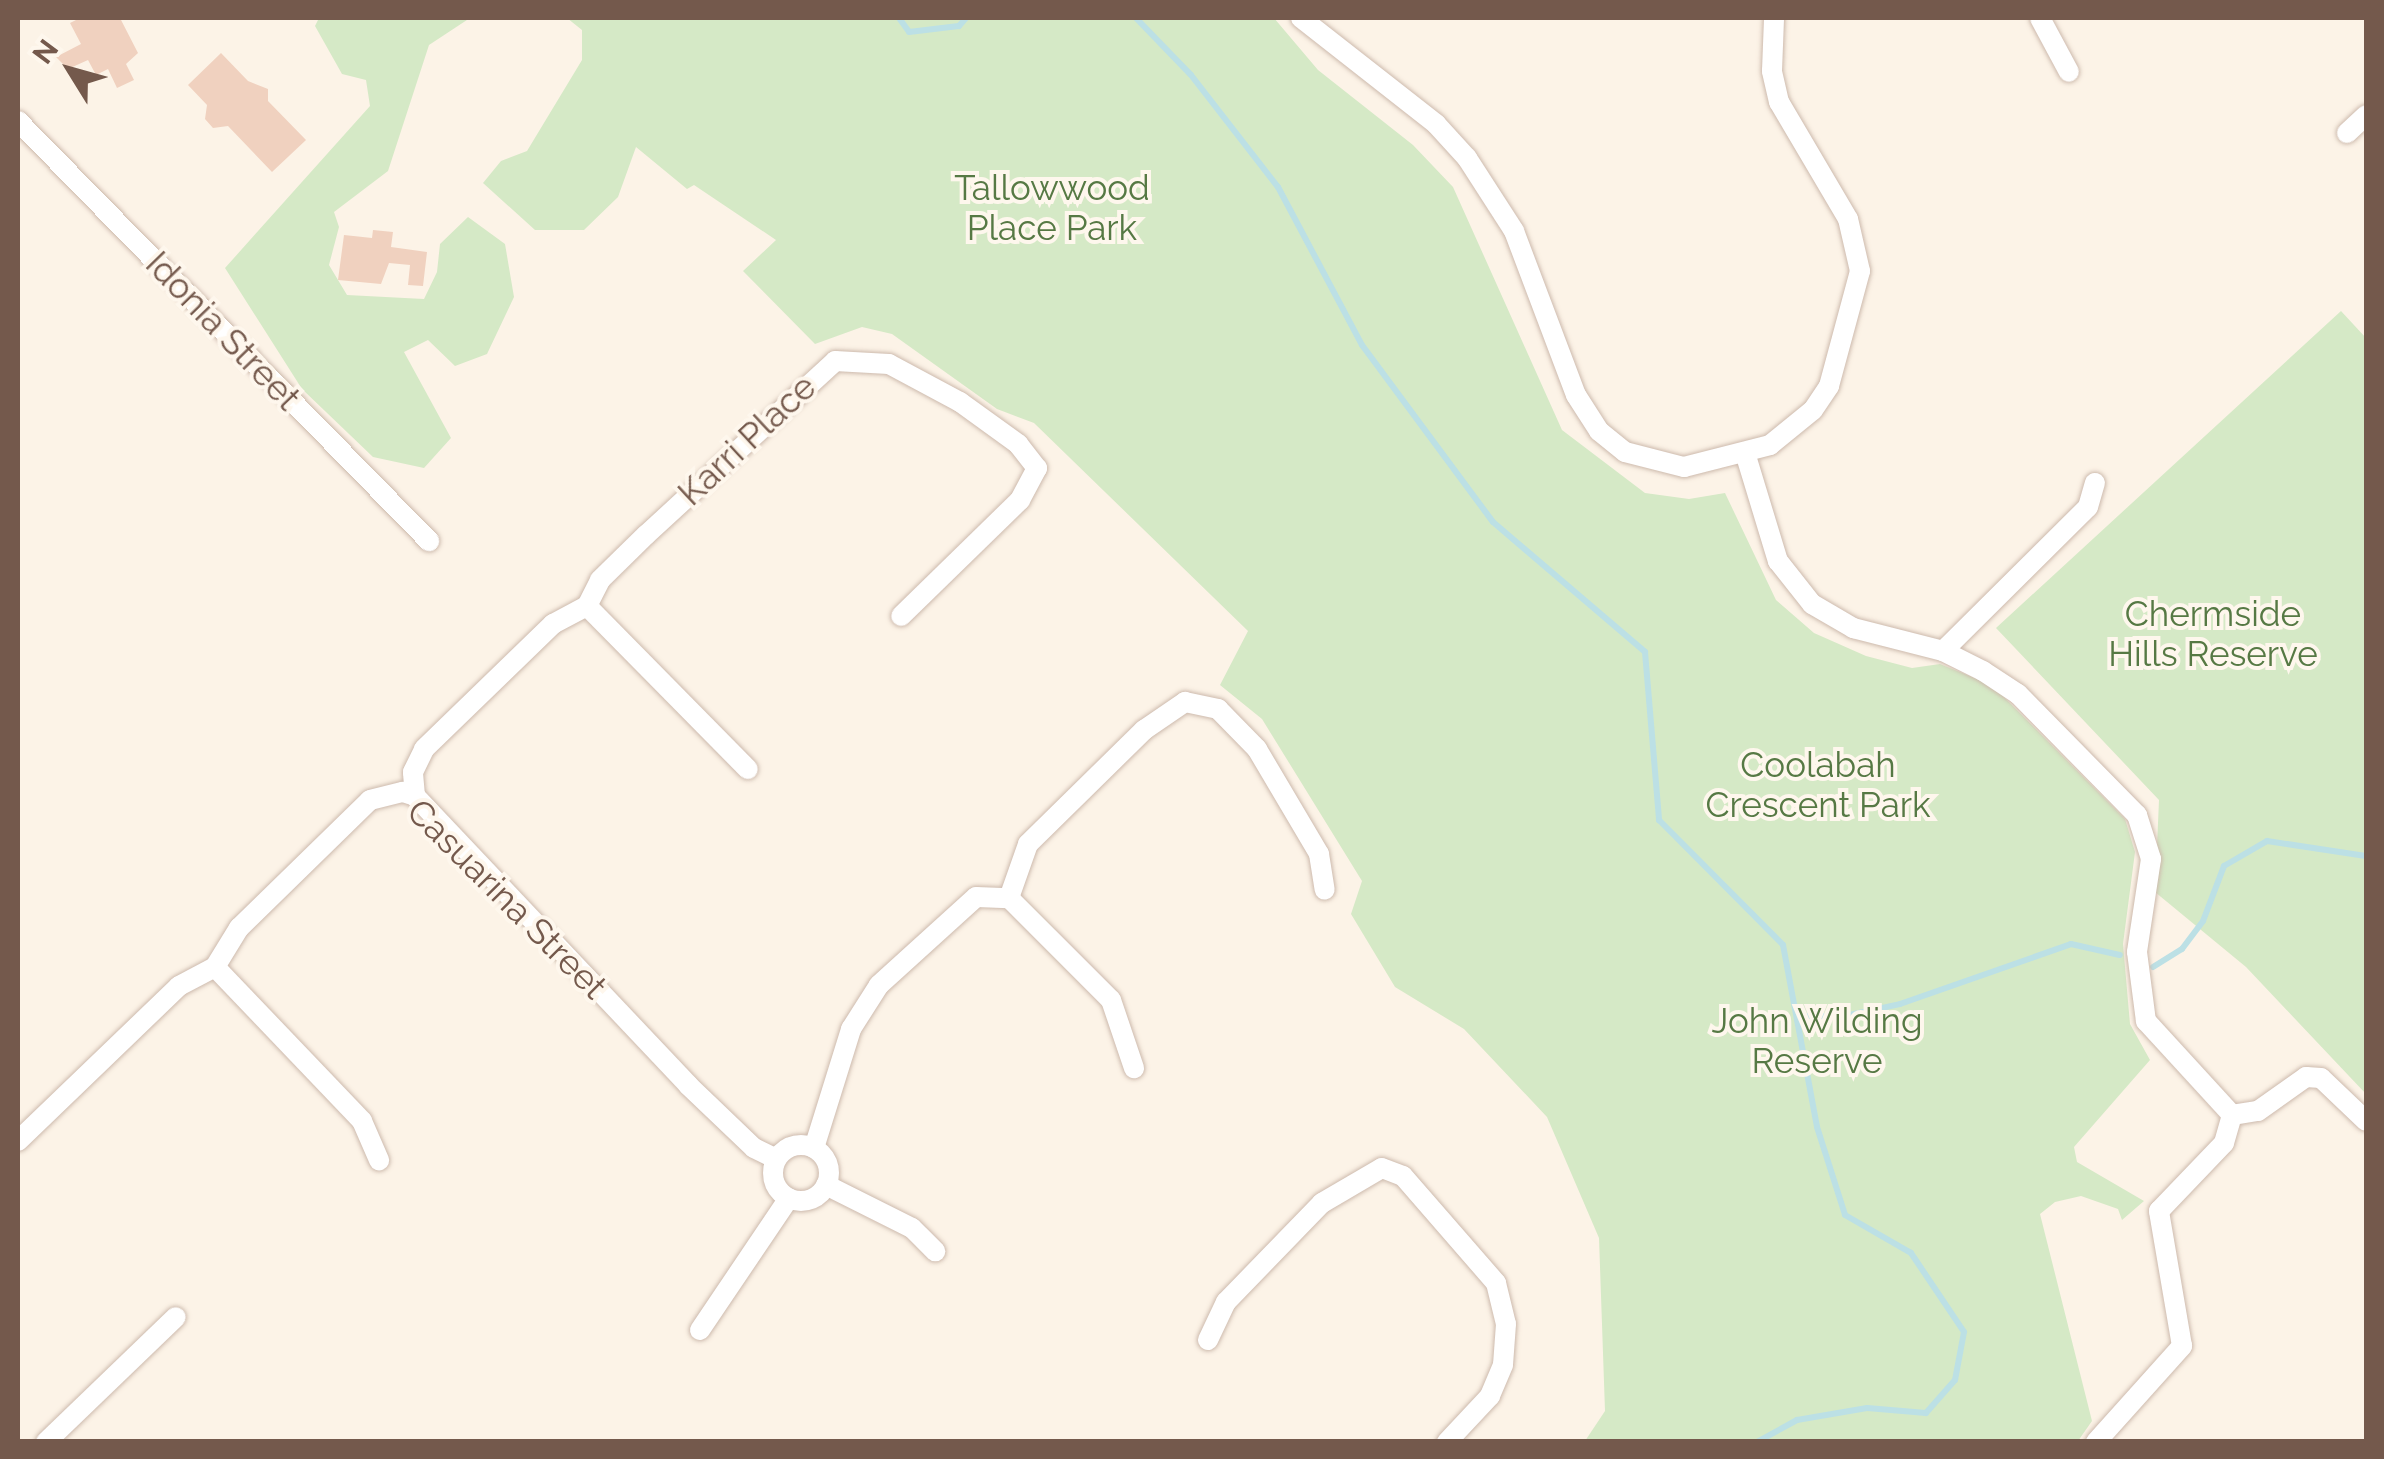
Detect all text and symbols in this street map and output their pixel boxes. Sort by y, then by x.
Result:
north arrow [20,20,120,120]
text: N [26,33,65,70]
park label: Tallowwood Place Park [954,167,1150,249]
street label: Idonia Street [137,243,309,419]
street label: Karri Place [670,366,824,514]
park label: Chermside Hills Reserve [2108,593,2318,675]
park label: Coolabah Crescent Park [1705,744,1931,826]
street label: Casuarina Street [398,790,616,1008]
park label: John Wilding Reserve [1711,1000,1923,1082]

